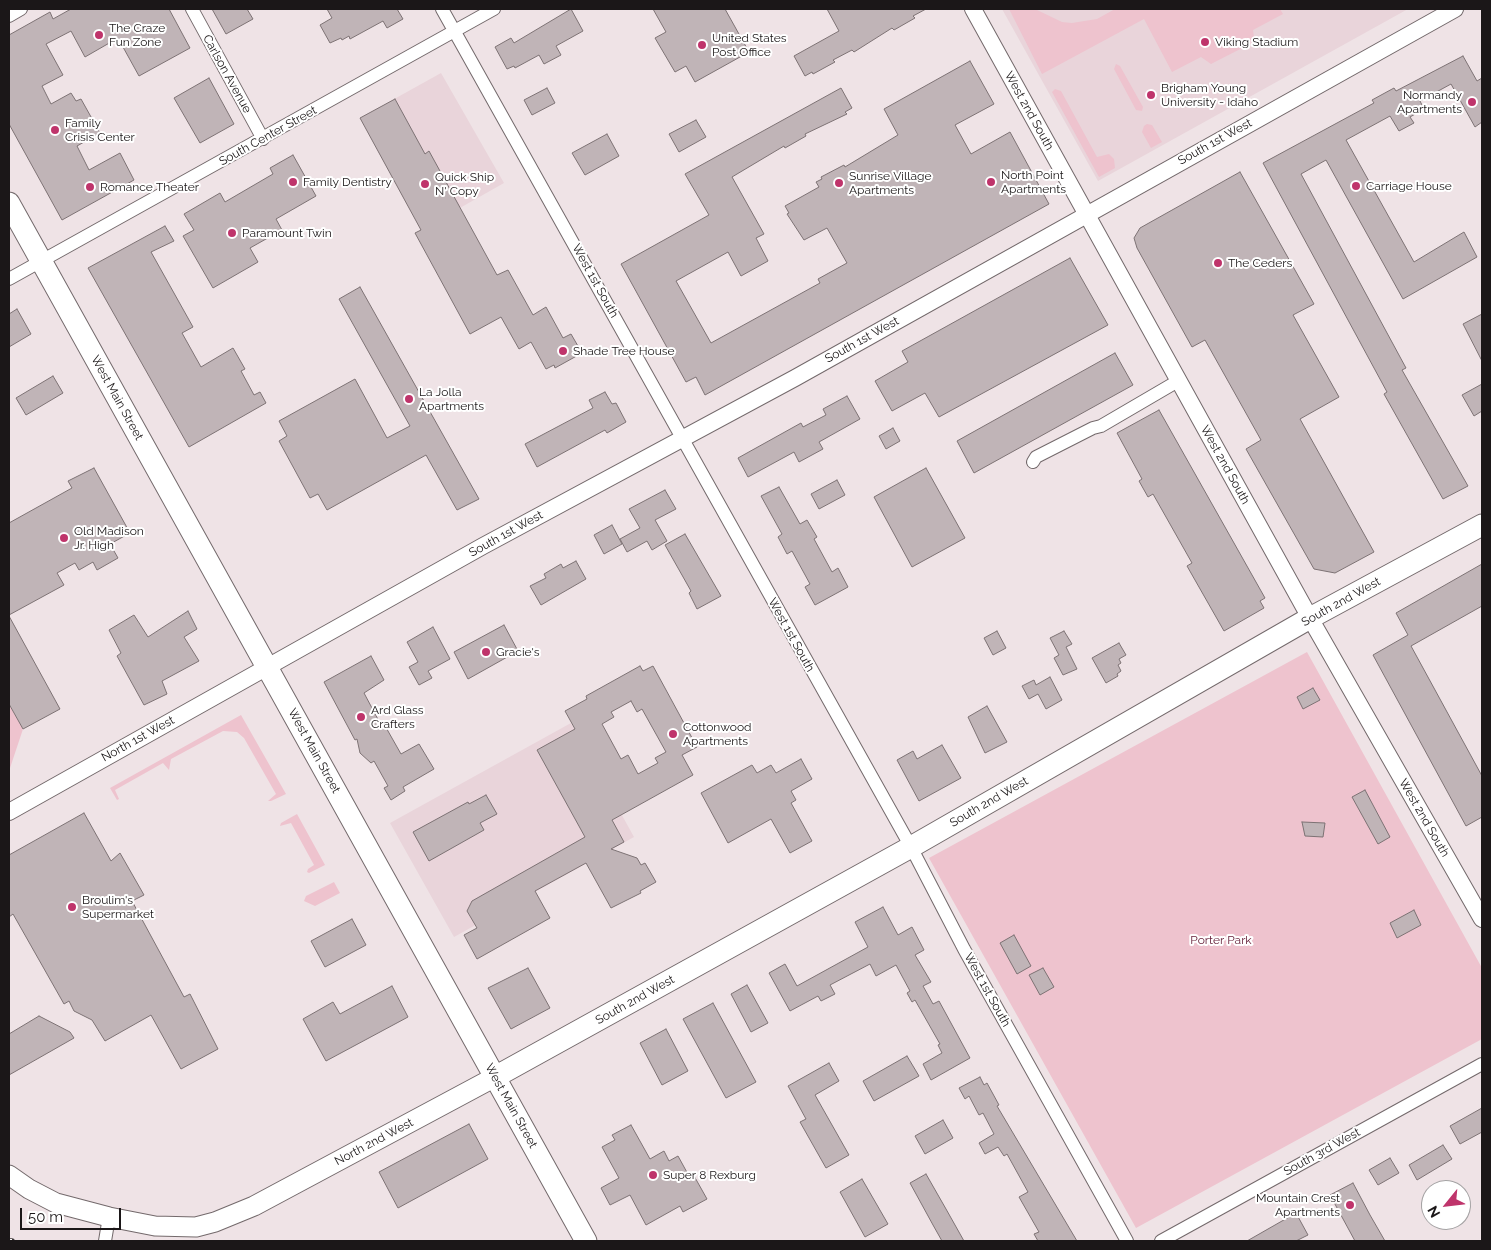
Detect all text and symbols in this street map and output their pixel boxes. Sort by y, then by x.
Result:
place label: The Craze Fun Zone [109,21,165,49]
marker: The Craze Fun Zone [93,29,105,41]
place label: United States Post Office [712,31,787,59]
street label: Carlson Avenue [200,32,254,116]
place label: Viking Stadium [1215,35,1298,49]
marker: Viking Stadium [1199,36,1211,48]
marker: United States Post Office [696,39,708,51]
street label: West 2nd South [1001,69,1057,153]
place label: Brigham Young University - Idaho [1161,81,1258,109]
place label: Normandy Apartments [1397,88,1462,116]
marker: Brigham Young University - Idaho [1145,89,1157,101]
marker: Normandy Apartments [1466,96,1478,108]
street label: South Center Street [217,103,319,169]
place label: Family Crisis Center [65,116,135,144]
street label: South 1st West [1176,116,1254,168]
marker: Family Crisis Center [49,124,61,136]
place label: North Point Apartments [1001,168,1066,196]
place label: Sunrise Village Apartments [849,169,931,197]
place label: Quick Ship N' Copy [435,170,494,198]
place label: Family Dentistry [303,175,392,189]
marker: Family Dentistry [287,176,299,188]
marker: North Point Apartments [985,176,997,188]
marker: Sunrise Village Apartments [833,177,845,189]
marker: Quick Ship N' Copy [419,178,431,190]
place label: Carriage House [1366,179,1452,193]
place label: Romance Theater [100,180,199,194]
marker: Carriage House [1350,180,1362,192]
marker: Romance Theater [84,181,96,193]
place label: Paramount Twin [242,226,332,240]
marker: Paramount Twin [226,227,238,239]
street label: West 1st South [569,242,621,320]
place label: The Ceders [1228,256,1292,270]
marker: The Ceders [1212,257,1224,269]
street label: South 1st West [823,314,901,366]
place label: Shade Tree House [573,344,675,358]
marker: Shade Tree House [557,345,569,357]
street label: West Main Street [88,353,146,443]
place label: La Jolla Apartments [419,385,484,413]
marker: La Jolla Apartments [403,393,415,405]
street label: West 2nd South [1197,423,1253,507]
street label: South 1st West [467,508,545,560]
place label: Old Madison Jr. High [74,524,144,552]
marker: Old Madison Jr. High [58,532,70,544]
street label: South 2nd West [1299,574,1383,630]
street label: West 1st South [765,596,817,674]
place label: Gracie's [496,645,539,659]
marker: Gracie's [480,646,492,658]
place label: Ard Glass Crafters [371,703,424,731]
street label: West Main Street [285,706,343,796]
marker: Ard Glass Crafters [355,711,367,723]
street label: North 1st West [99,713,177,765]
place label: Cottonwood Apartments [683,720,752,748]
marker: Cottonwood Apartments [667,728,679,740]
street label: South 2nd West [947,774,1031,830]
street label: West 2nd South [1396,776,1452,860]
place label: Broulim's Supermarket [82,893,154,921]
marker: Broulim's Supermarket [66,901,78,913]
park label: Porter Park [1190,933,1252,947]
street label: West 1st South [961,951,1013,1029]
street label: South 2nd West [593,972,677,1028]
street label: West Main Street [482,1061,540,1151]
street label: North 2nd West [332,1115,416,1169]
street label: South 3rd West [1281,1125,1363,1179]
place label: Super 8 Rexburg [663,1168,756,1182]
marker: Super 8 Rexburg [647,1169,659,1181]
north arrow [1421,1180,1471,1230]
place label: Mountain Crest Apartments [1256,1191,1340,1219]
scale bar [22,1198,124,1230]
marker: Mountain Crest Apartments [1344,1199,1356,1211]
text: N [1424,1203,1443,1220]
text: 50 m [28,1208,63,1226]

